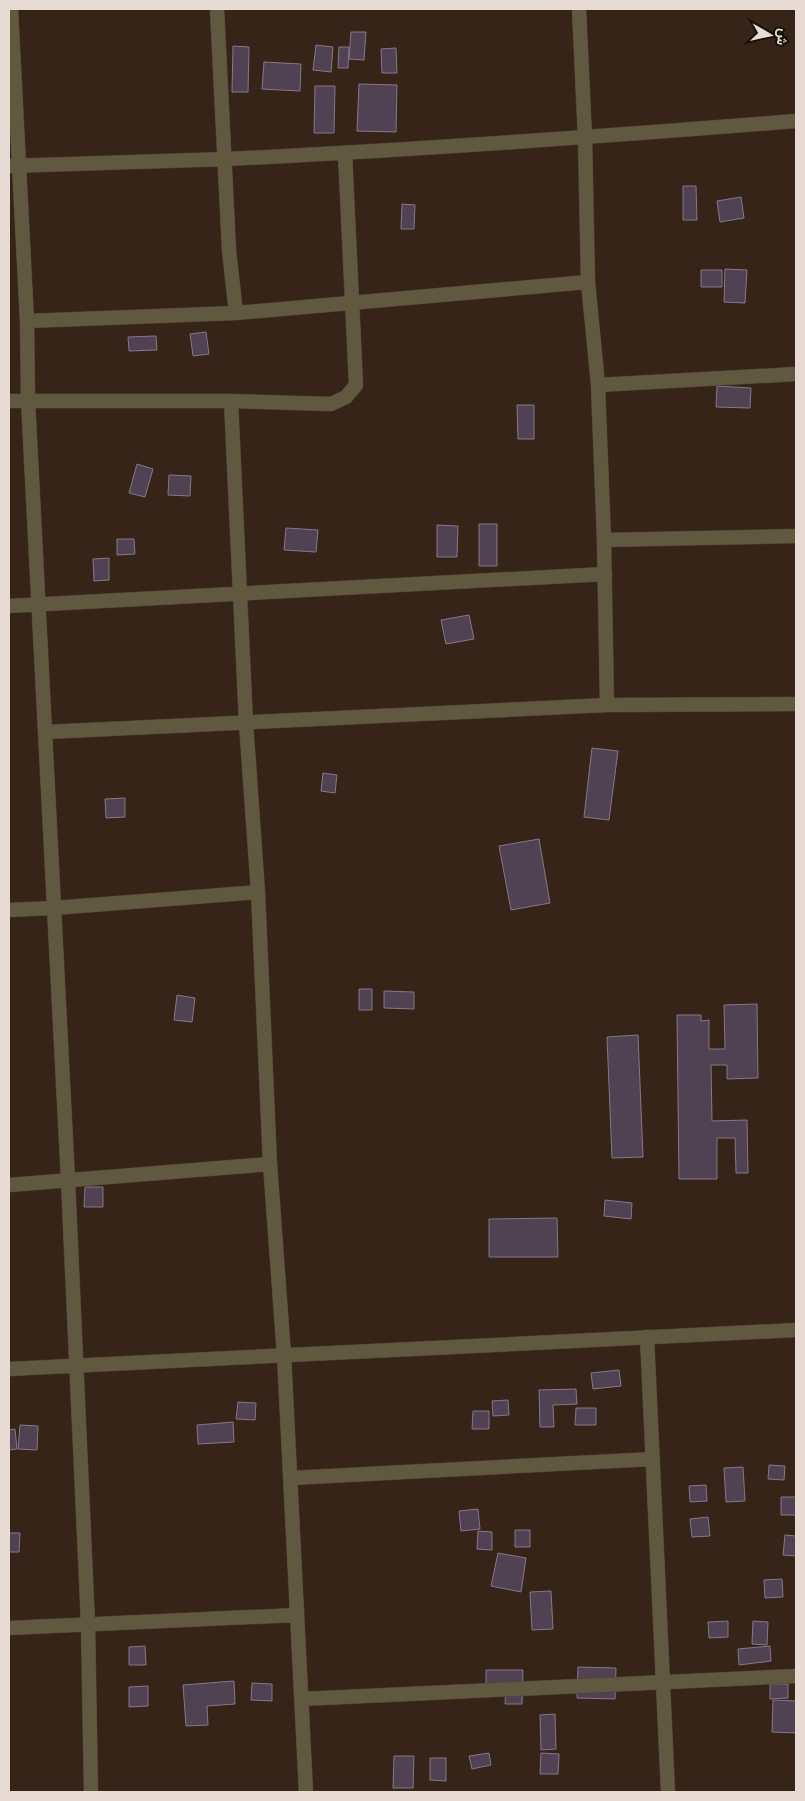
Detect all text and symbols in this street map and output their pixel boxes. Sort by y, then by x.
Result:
north arrow [745,10,795,60]
text: ش [773,27,792,47]

